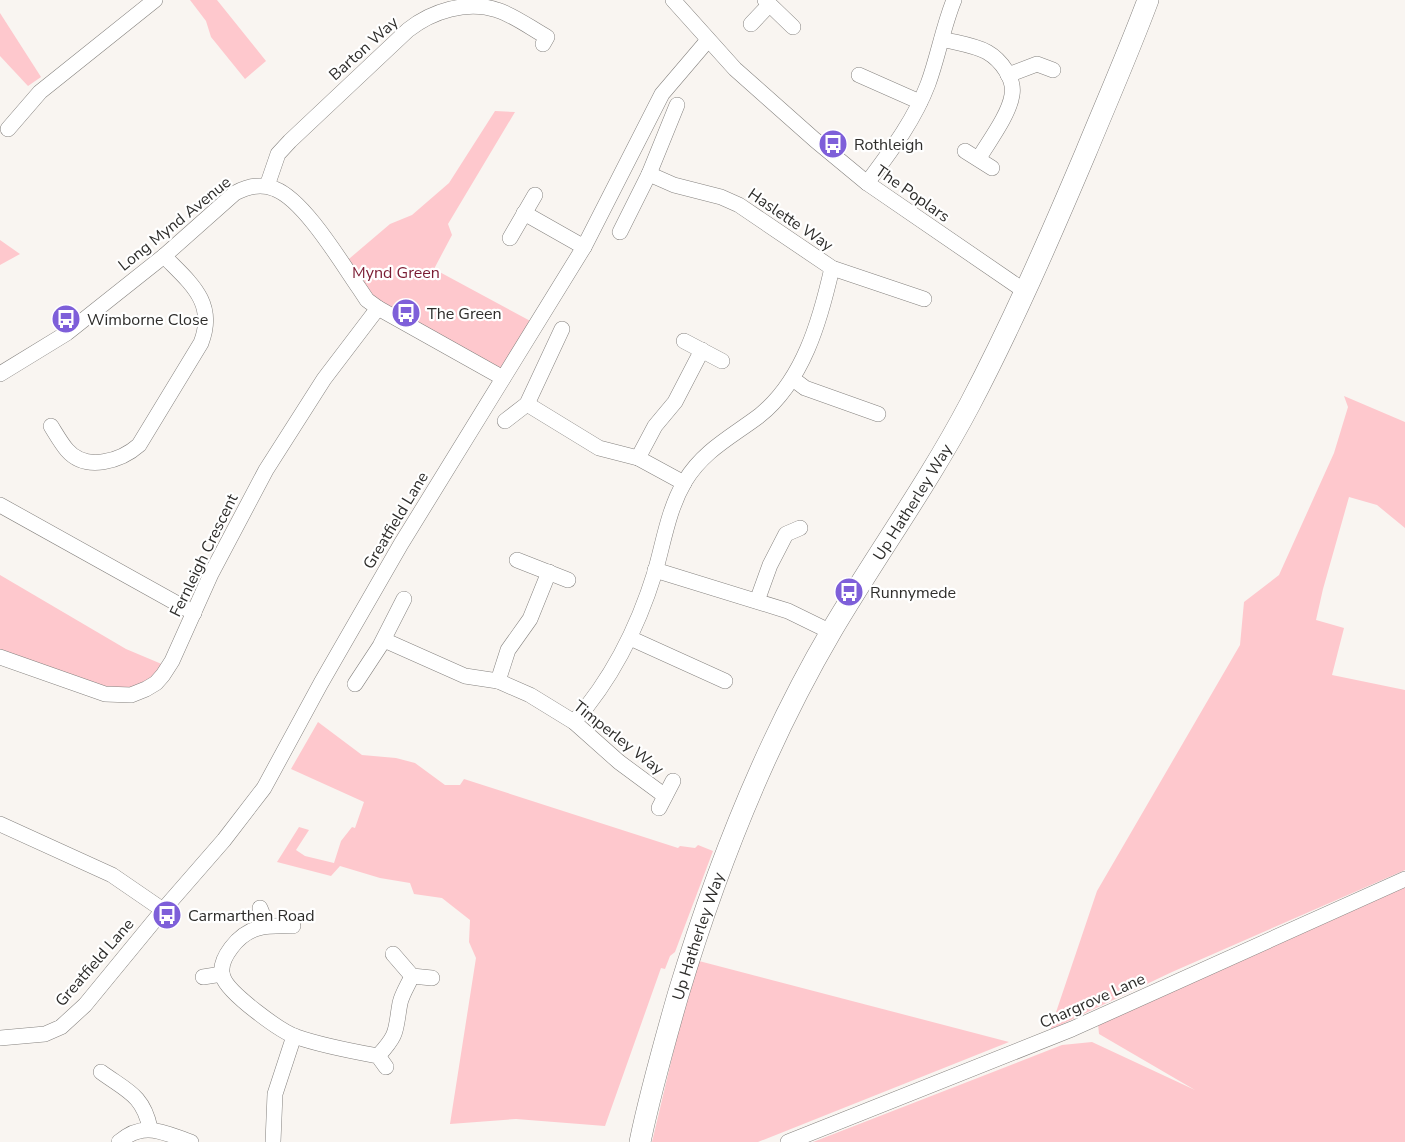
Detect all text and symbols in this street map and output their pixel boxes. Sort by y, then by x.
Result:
street label: Barton Way [324,11,404,86]
bus stop icon: Rothleigh [817,128,849,160]
place label: Rothleigh [854,134,923,156]
street label: The Poplars [871,160,954,227]
street label: Long Mynd Avenue [114,172,236,276]
street label: Haslette Way [744,183,838,257]
park label: Mynd Green [352,262,440,284]
bus stop icon: The Green [390,297,422,329]
bus stop icon: Wimborne Close [50,303,82,335]
place label: The Green [427,303,502,325]
place label: Wimborne Close [87,309,208,331]
street label: Up Hatherley Way [868,439,958,565]
street label: Greatfield Lane [358,468,434,573]
street label: Fernleigh Crescent [165,490,243,621]
bus stop icon: Runnymede [833,576,865,608]
place label: Runnymede [870,582,956,604]
street label: Timperley Way [569,695,669,781]
street label: Up Hatherley Way [667,869,730,1003]
bus stop icon: Carmarthen Road [151,899,183,931]
place label: Carmarthen Road [188,905,315,927]
street label: Greatfield Lane [50,914,139,1011]
street label: Chargrove Lane [1036,968,1149,1034]

